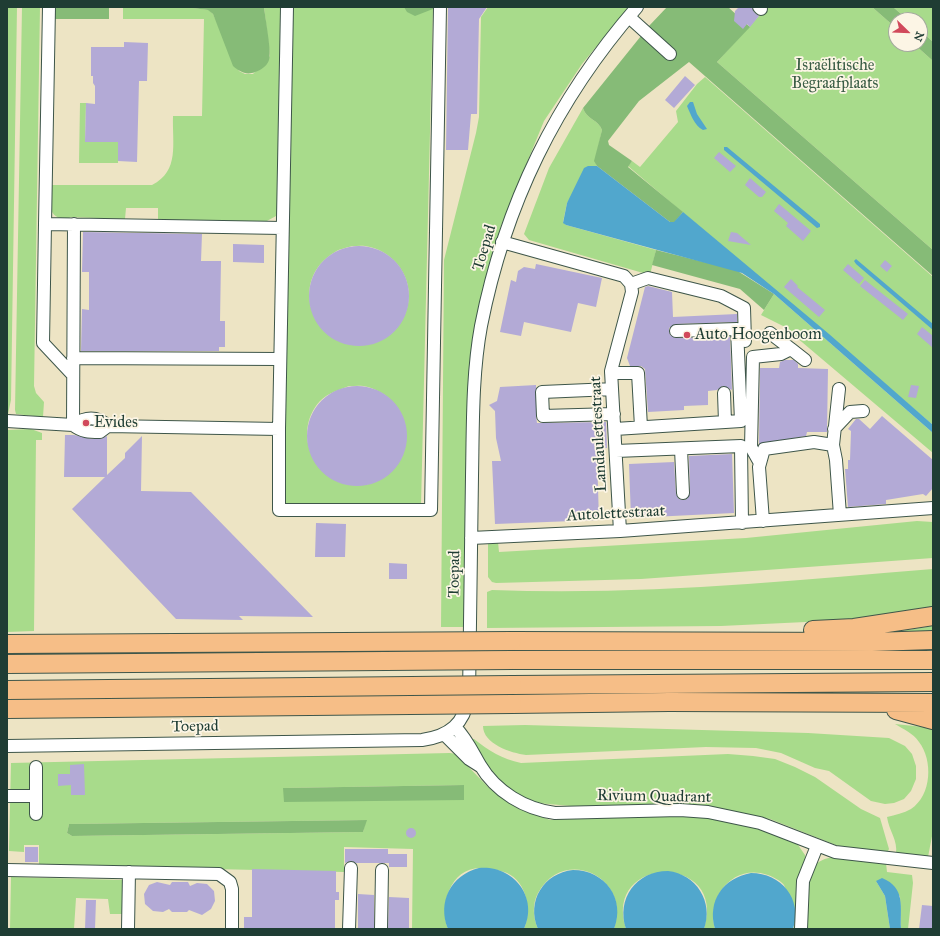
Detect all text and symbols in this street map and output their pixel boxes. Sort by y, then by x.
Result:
north arrow [888,12,928,52]
text: N [911,30,926,43]
park label: Israëlitische Begraafplaats [792,56,878,94]
street label: Toepad [469,223,501,273]
place label: Auto Hoogenboom [695,325,822,345]
marker: Auto Hoogenboom [682,330,692,340]
street label: Landaulettestraat [586,375,612,493]
place label: Evides [94,413,138,433]
marker: Evides [81,418,91,428]
street label: Autolettestraat [566,502,666,526]
street label: Toepad [445,550,465,598]
street label: Toepad [171,717,219,737]
street label: Rivium Quadrant [597,786,711,808]

